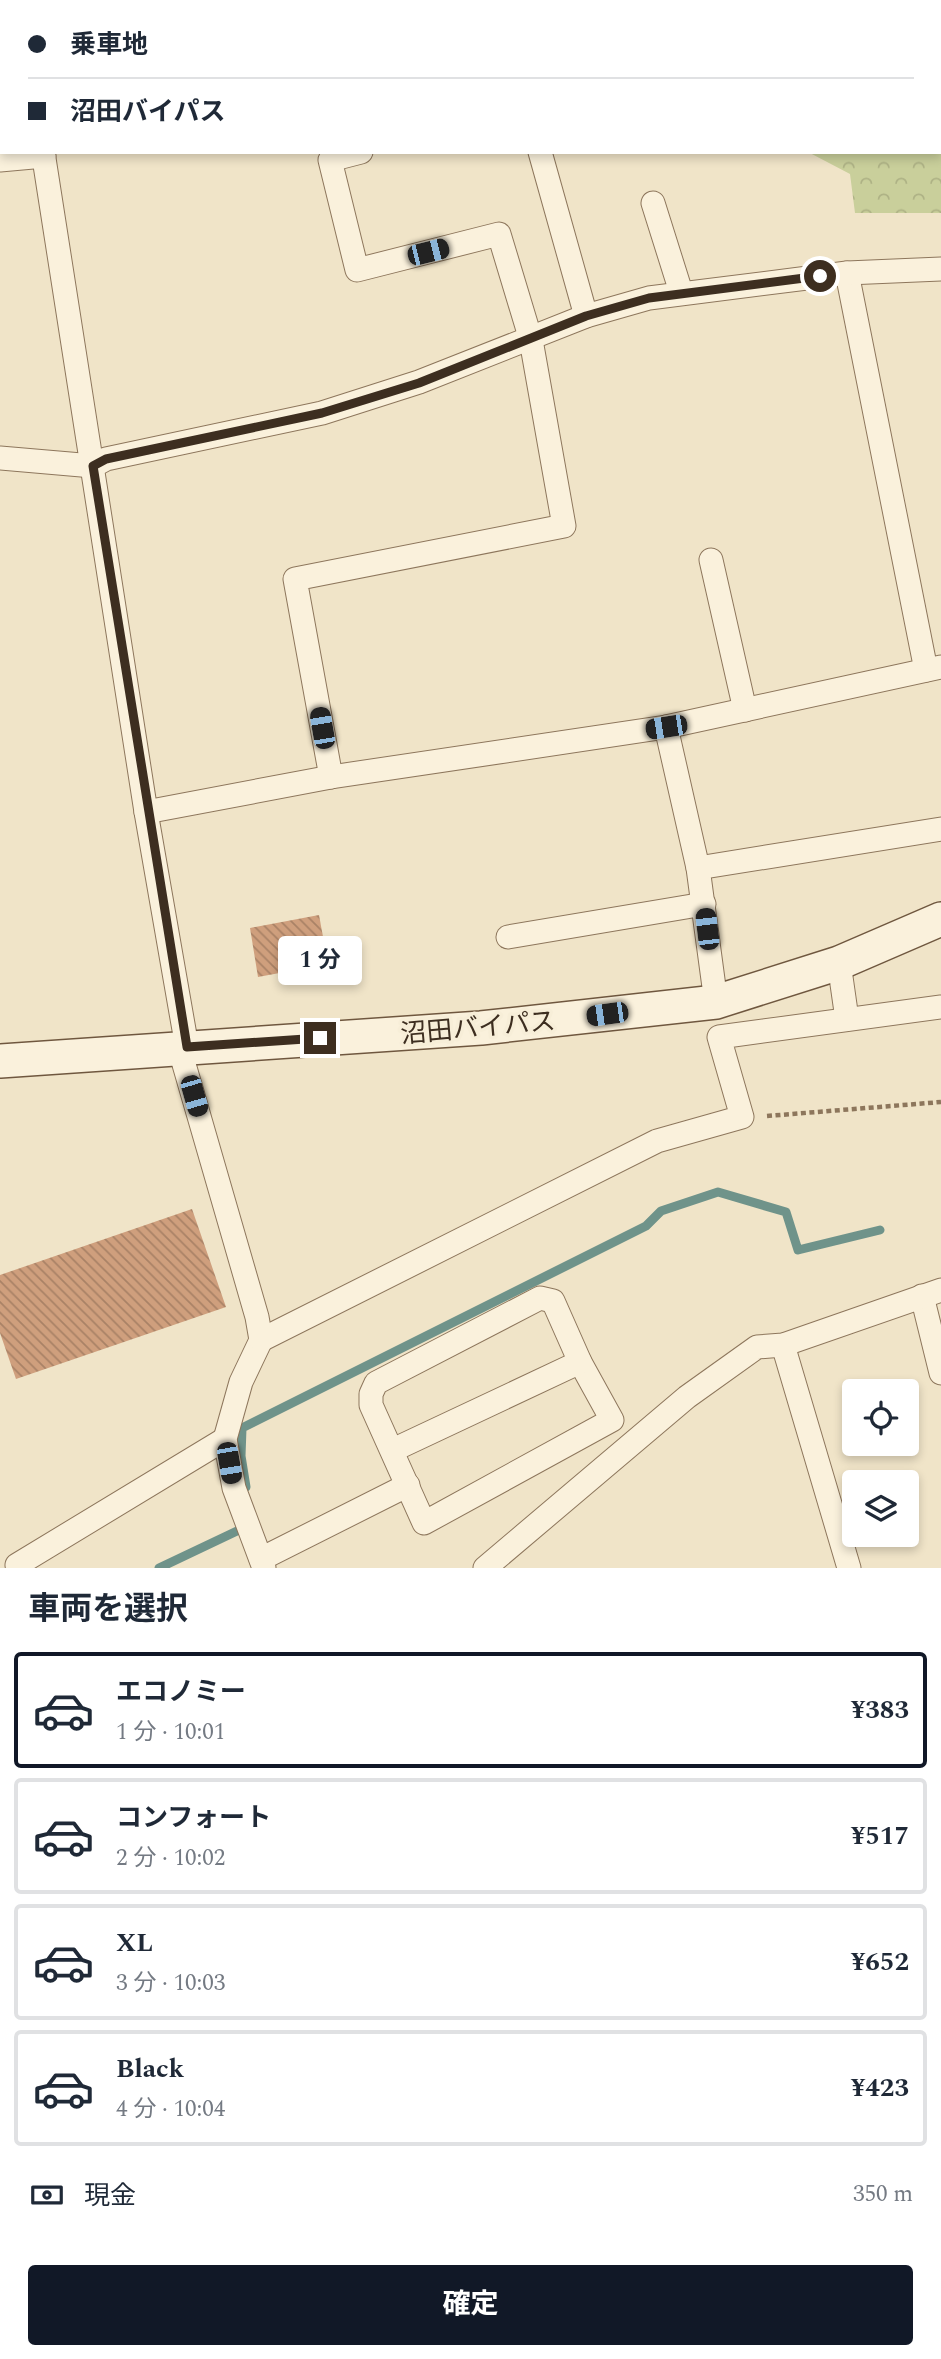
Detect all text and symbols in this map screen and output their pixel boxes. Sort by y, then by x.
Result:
text: 乗車地 [70,25,148,65]
text: 沼田バイパス [70,92,225,132]
car [406,237,451,267]
route start [804,260,836,292]
car [309,705,336,751]
car [644,713,689,741]
car [695,907,720,951]
callout: 1 分 [278,936,362,986]
text: 1 分 [299,943,341,978]
street label: 沼田バイパス [399,1001,557,1055]
car [585,1001,630,1027]
route end [304,1022,336,1054]
car [179,1073,210,1119]
map controls [842,1379,919,1547]
button: locate [842,1379,919,1456]
car [216,1440,243,1486]
button: layers [842,1470,919,1547]
text: 車両を選択 [28,1585,188,1634]
text: エコノミー [116,1672,246,1712]
icon: car [32,1679,95,1742]
text: ¥383 [851,1690,909,1730]
text: 1 分 · 10:01 [116,1715,225,1750]
text: コンフォート [116,1798,271,1838]
icon: car [32,1805,95,1868]
text: ¥517 [851,1816,909,1856]
text: 2 分 · 10:02 [116,1841,225,1876]
text: XL [116,1923,153,1963]
icon: car [32,1931,95,1994]
text: ¥652 [851,1942,909,1982]
text: 3 分 · 10:03 [116,1966,225,2001]
text: Black [116,2049,184,2089]
icon: car [32,2057,95,2120]
text: ¥423 [851,2068,909,2108]
text: 4 分 · 10:04 [116,2092,225,2127]
icon: cash [28,2176,66,2214]
text: 現金 [84,2176,136,2216]
text: 350 m [853,2177,913,2212]
button: 確定 [28,2265,913,2345]

